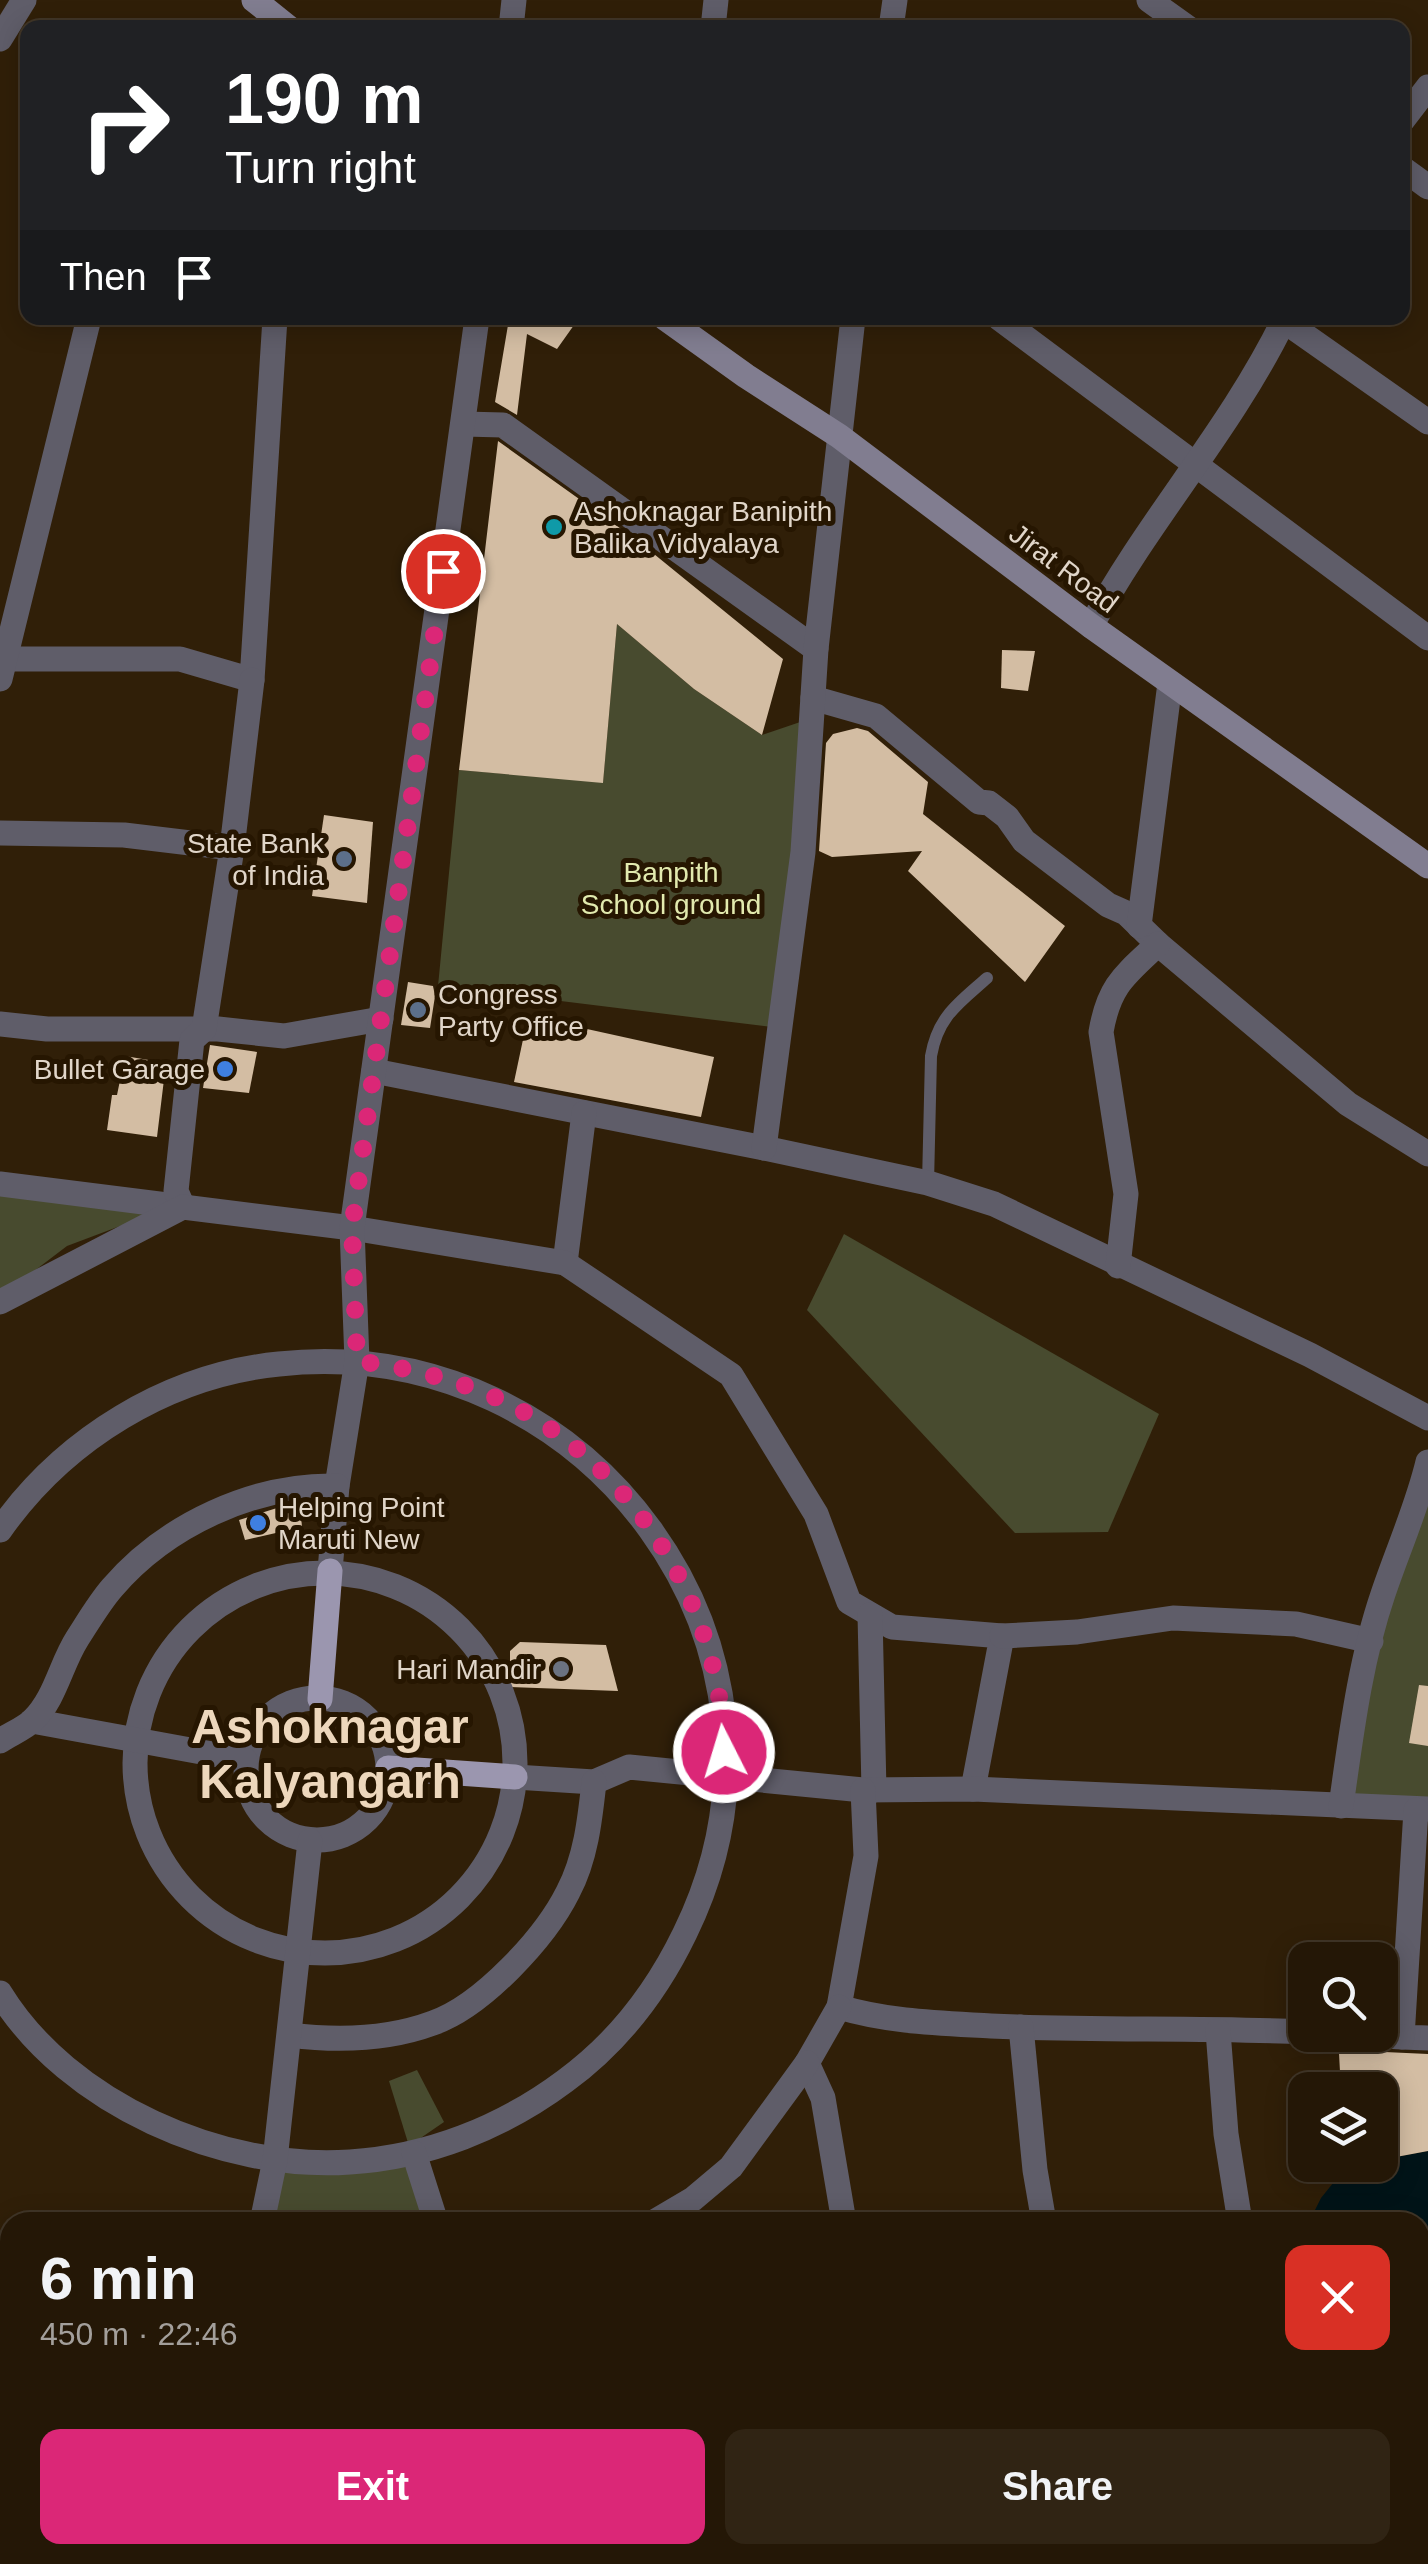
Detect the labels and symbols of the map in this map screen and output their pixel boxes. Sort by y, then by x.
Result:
place label: Ashoknagar Banipith Balika Vidyalaya [574,496,832,559]
marker: Ashoknagar Banipith Balika Vidyalaya [543,516,565,538]
street label: Jirat Road [1003,518,1124,619]
pin [401,529,486,614]
place label: State Bank of India [187,828,325,891]
marker: State Bank of India [333,848,355,870]
park label: Banpith School ground [581,857,761,920]
place label: Congress Party Office [438,979,584,1042]
marker: Congress Party Office [407,999,429,1021]
place label: Bullet Garage [34,1054,205,1085]
marker: Bullet Garage [214,1058,236,1080]
place label: Helping Point Maruti New [278,1492,445,1555]
marker: Helping Point Maruti New [247,1512,269,1534]
place label: Hari Mandir [396,1654,541,1685]
marker: Hari Mandir [550,1658,572,1680]
district label: Ashoknagar Kalyangarh [191,1700,469,1808]
position arrow [672,1700,776,1804]

